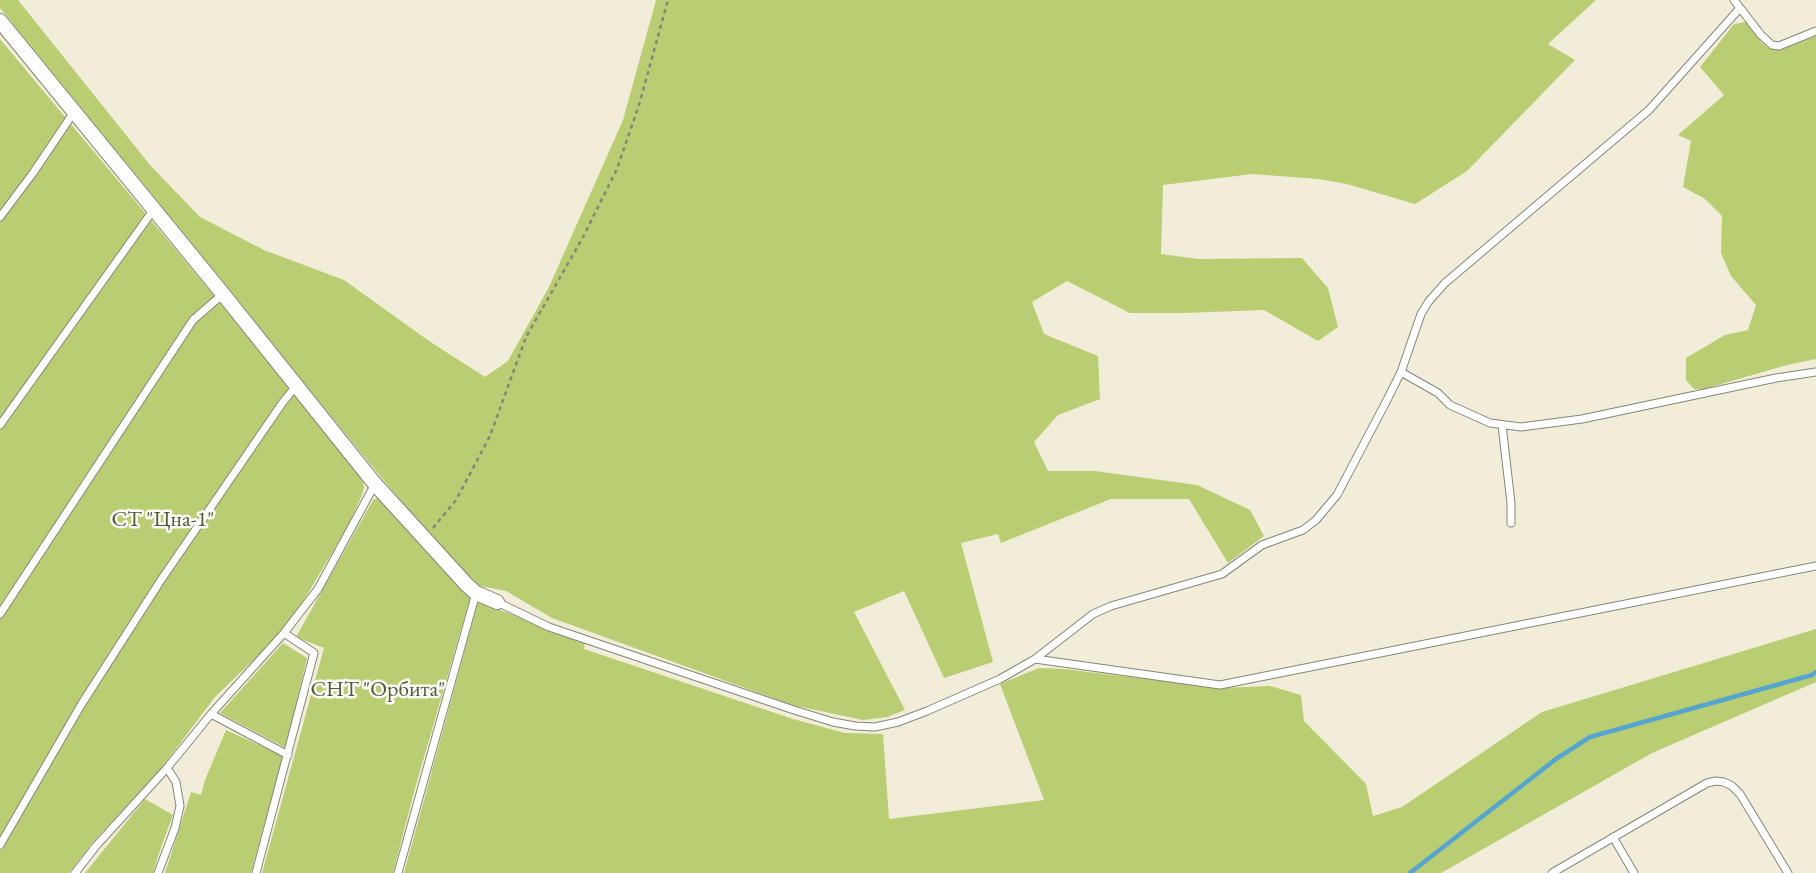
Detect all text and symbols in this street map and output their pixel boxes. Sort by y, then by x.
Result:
park label: СТ "Цна-1" [111,507,215,533]
park label: CНТ "Орбита" [310,677,446,703]

